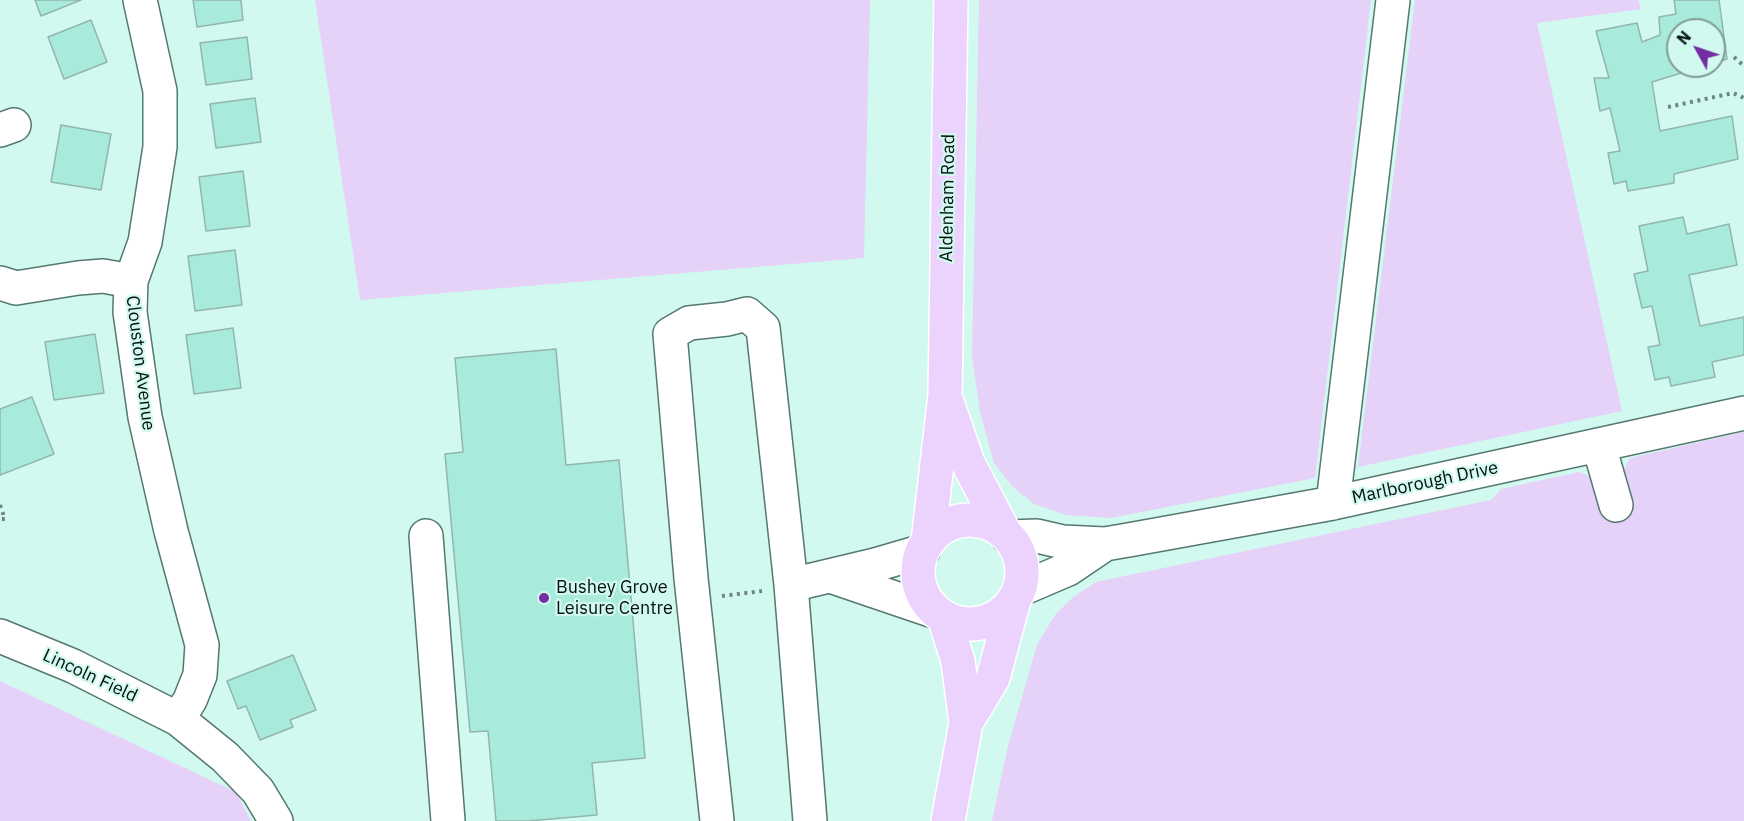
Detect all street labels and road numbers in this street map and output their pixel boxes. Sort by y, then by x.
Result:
street label: Aldenham Road [936,134,960,262]
street label: Clouston Avenue [121,294,159,432]
street label: Marlborough Drive [1350,457,1500,509]
street label: Lincoln Field [39,645,141,707]

